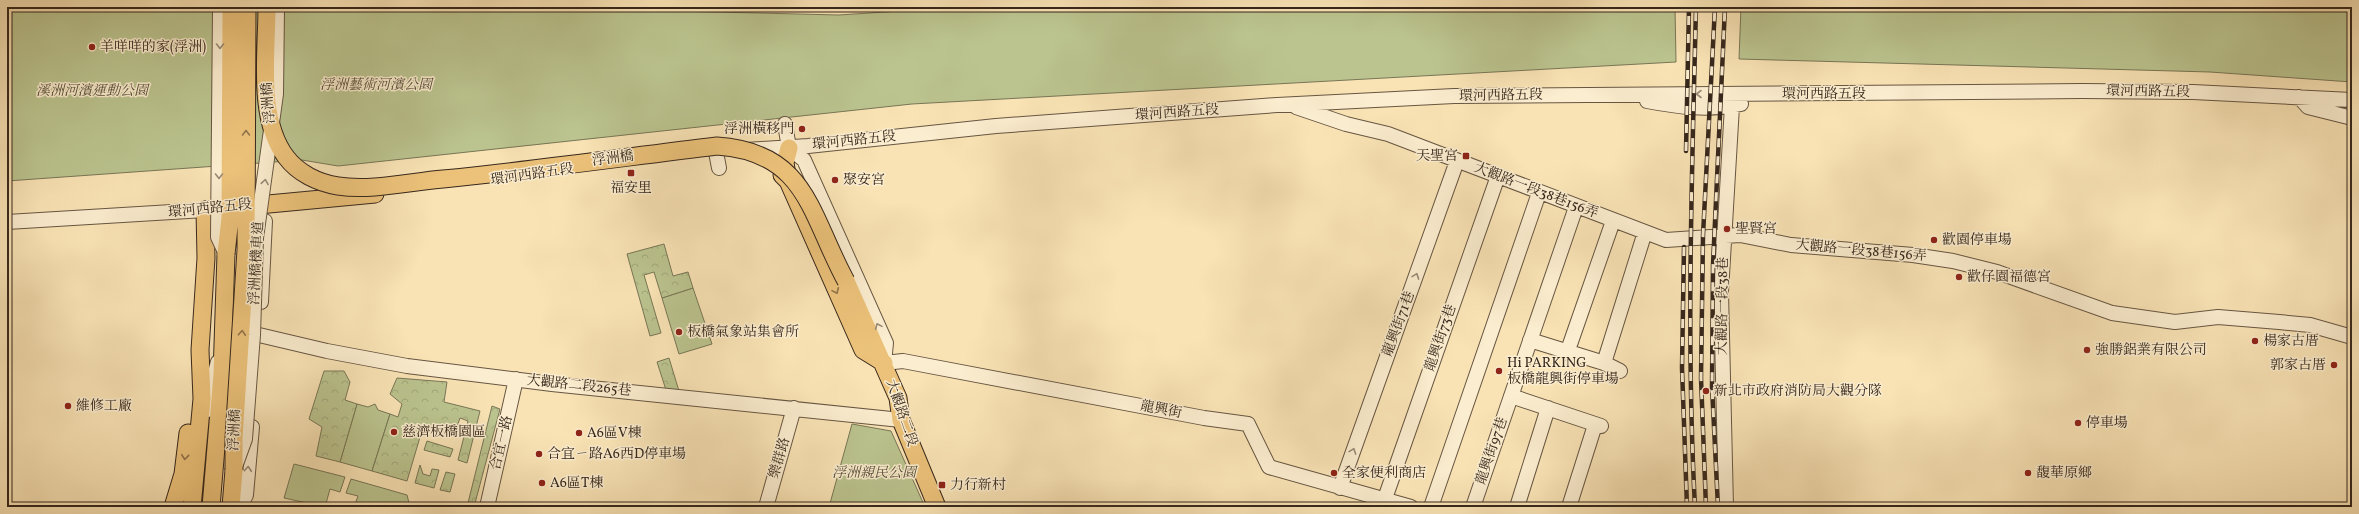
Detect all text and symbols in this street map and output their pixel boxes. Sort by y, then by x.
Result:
place label: 羊咩咩的家(浮洲) [100,38,206,57]
marker: 羊咩咩的家(浮洲) [87,42,97,52]
one-way arrow [216,43,224,49]
park label: 浮洲藝術河濱公園 [320,76,434,95]
street label: 浮洲橋 [258,81,280,125]
park label: 溪洲河濱運動公園 [36,82,150,101]
street label: 環河西路五段 [2106,82,2190,102]
street label: 環河西路五段 [1782,85,1866,104]
street label: 環河西路五段 [1459,86,1543,106]
one-way arrow [1696,90,1702,98]
street label: 環河西路五段 [1134,101,1220,125]
place label: 浮洲橫移門 [724,120,794,139]
marker: 浮洲橫移門 [797,124,807,134]
street label: 環河西路五段 [811,127,897,155]
one-way arrow [242,130,250,136]
street label: 浮洲橋 [591,147,635,171]
place label: 天聖宮 [1416,147,1458,166]
marker: 天聖宮 [1461,151,1471,161]
street label: 大觀路一段38巷156弄 [1471,159,1601,223]
street label: 環河西路五段 [489,160,575,190]
marker: 福安里 [626,168,636,178]
place label: 聚安宮 [843,171,885,190]
one-way arrow [215,173,223,179]
marker: 聚安宮 [830,175,840,185]
one-way arrow [260,179,269,185]
place label: 福安里 [610,179,652,198]
street label: 環河西路五段 [167,195,253,223]
place label: 聖賢宮 [1735,220,1777,239]
street label: 浮洲橋機車道 [245,221,269,305]
marker: 聖賢宮 [1722,224,1732,234]
place label: 歡園停車場 [1942,231,2012,250]
marker: 歡園停車場 [1929,235,1939,245]
street label: 大觀路一段38巷156弄 [1795,236,1927,266]
street label: 大觀路一段38巷 [1713,257,1733,355]
place label: 歡仔園福德宮 [1967,268,2051,287]
one-way arrow [1411,272,1419,279]
marker: 歡仔園福德宮 [1954,272,1964,282]
one-way arrow [831,286,839,294]
street label: 龍興街71巷 [1378,289,1420,359]
street label: 龍興街73巷 [1421,302,1461,374]
place label: 板橋氣象站集會所 [687,323,799,342]
one-way arrow [875,323,883,330]
marker: 板橋氣象站集會所 [674,327,684,337]
one-way arrow [237,330,246,336]
place label: 楊家古厝 [2263,332,2319,351]
marker: 楊家古厝 [2250,336,2260,346]
place label: 強勝鋁業有限公司 [2095,341,2207,360]
marker: 強勝鋁業有限公司 [2082,345,2092,355]
place label: Hi PARKING 板橋龍興街停車場 [1507,354,1619,389]
place label: 郭家古厝 [2270,356,2326,375]
marker: 郭家古厝 [2329,360,2339,370]
marker: Hi PARKING 板橋龍興街停車場 [1494,366,1504,376]
street label: 大觀路二段265巷 [526,371,632,401]
street label: 大觀路二段 [881,377,921,449]
place label: 新北市政府消防局大觀分隊 [1714,382,1882,401]
marker: 新北市政府消防局大觀分隊 [1701,386,1711,396]
place label: 維修工廠 [76,397,132,416]
street label: 龍興街 [1139,397,1183,423]
marker: 維修工廠 [63,401,73,411]
street label: 浮洲橋 [224,409,246,451]
street label: 合宜一路 [486,414,518,472]
place label: 停車場 [2086,414,2128,433]
street label: 龍興街97巷 [1472,415,1512,487]
marker: 停車場 [2073,418,2083,428]
place label: 慈濟板橋園區 [402,423,486,442]
place label: A6區V棟 [587,424,642,443]
marker: 慈濟板橋園區 [389,427,399,437]
marker: A6區V棟 [574,428,584,438]
street label: 樂群路 [765,435,795,481]
place label: 合宜ㄧ路A6西D停車場 [547,445,686,464]
one-way arrow [1349,448,1357,455]
marker: 合宜ㄧ路A6西D停車場 [534,449,544,459]
one-way arrow [181,454,190,461]
park label: 浮洲親民公園 [832,464,918,483]
place label: 全家便利商店 [1342,464,1426,483]
place label: 馥華原鄉 [2036,464,2092,483]
one-way arrow [243,466,252,472]
marker: 全家便利商店 [1329,468,1339,478]
marker: 馥華原鄉 [2023,468,2033,478]
place label: A6區T棟 [550,474,603,493]
place label: 力行新村 [950,476,1006,495]
marker: A6區T棟 [537,478,547,488]
marker: 力行新村 [937,480,947,490]

